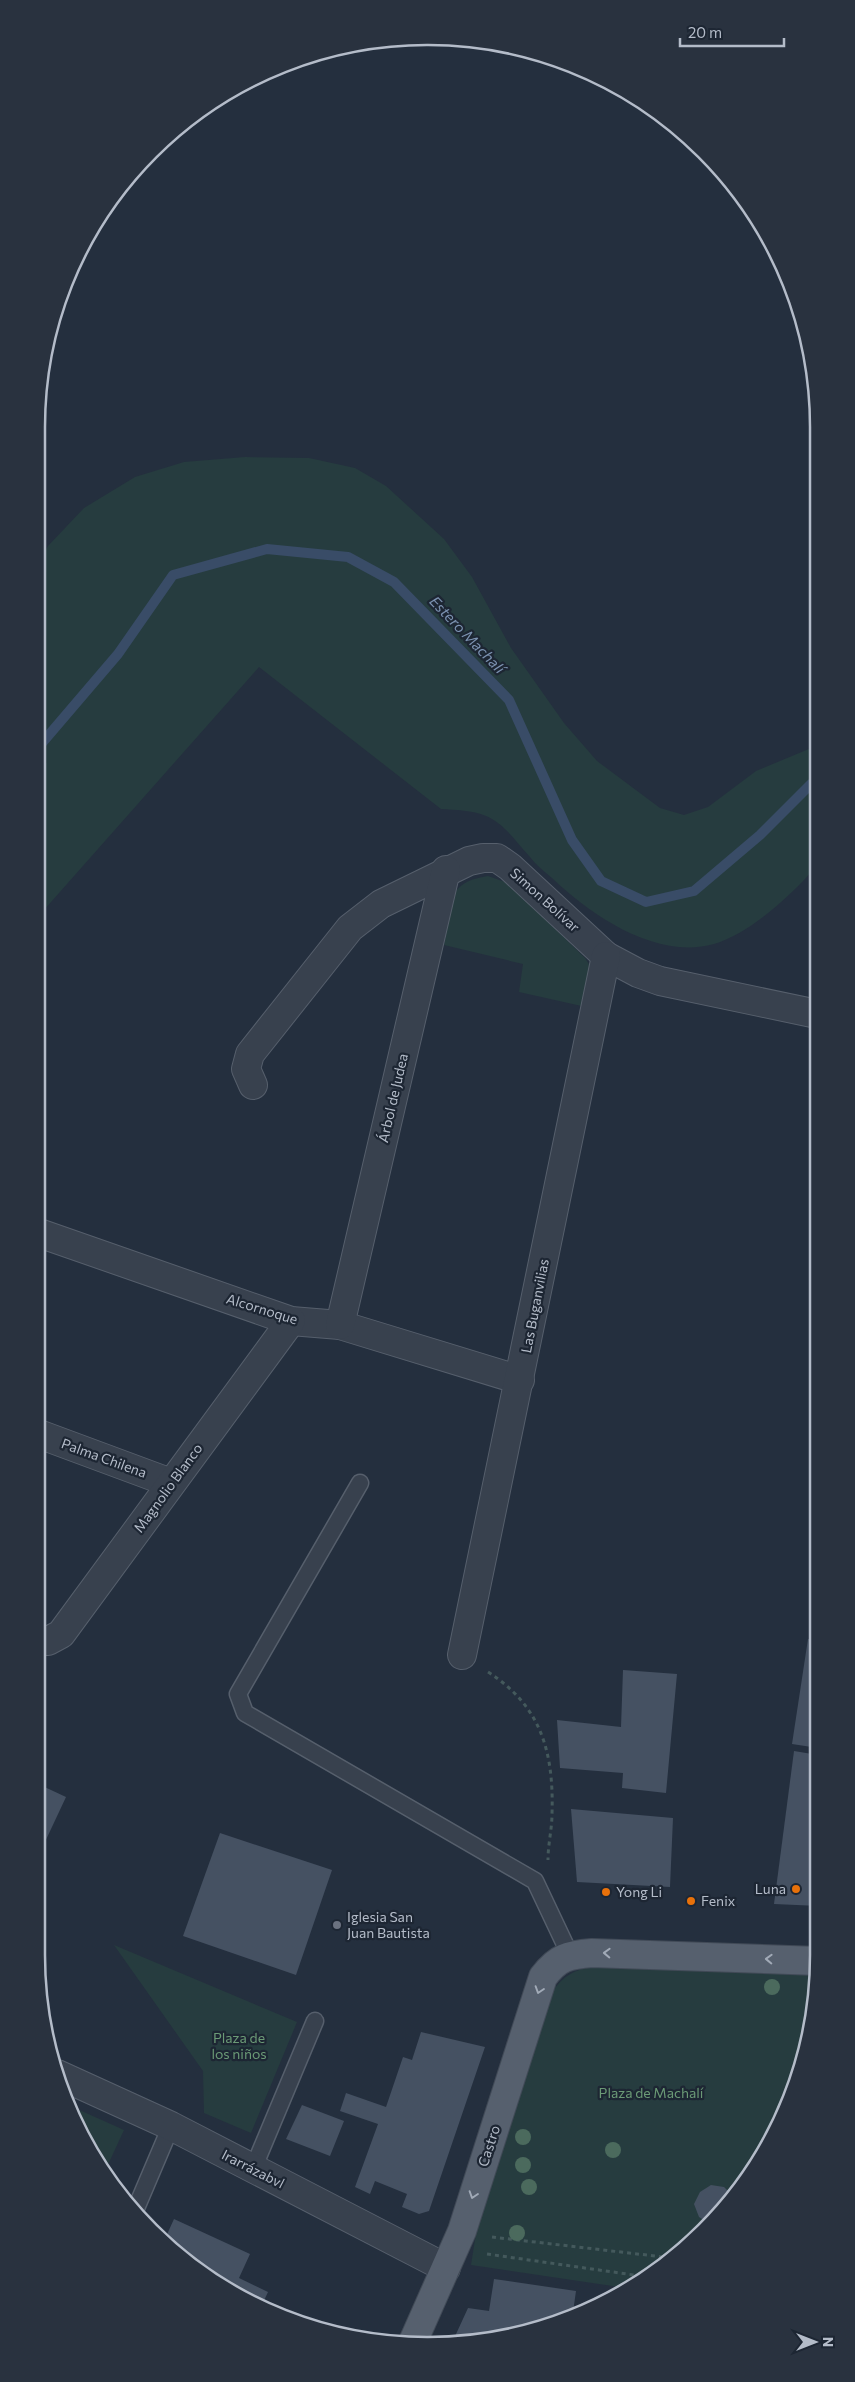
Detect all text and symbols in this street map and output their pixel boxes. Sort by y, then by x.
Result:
scale bar [680,15,784,47]
text: 20 m [688,23,722,41]
water label: Estero Machalí [426,592,511,678]
street label: Simon Bolívar [507,864,584,936]
street label: Árbol de Judea [374,1052,411,1144]
street label: Las Buganvilias [517,1257,552,1354]
street label: Alcornoque [224,1290,300,1327]
street label: Palma Chilena [59,1434,149,1481]
street label: Magnolio Blanco [130,1440,206,1536]
place label: Luna [755,1880,786,1897]
place label: Yong Li [616,1883,662,1900]
marker: Luna [790,1883,802,1895]
marker: Yong Li [600,1886,612,1898]
place label: Fenix [701,1892,736,1909]
marker: Fenix [685,1895,697,1907]
place label: Iglesia San Juan Bautista [347,1908,430,1941]
marker: Iglesia San Juan Bautista [331,1919,343,1931]
one-way arrow [603,1948,611,1959]
one-way arrow [765,1954,772,1964]
one-way arrow [534,1985,544,1993]
park label: Plaza de los niños [211,2029,267,2062]
park label: Plaza de Machalí [599,2084,704,2101]
street label: Castro [474,2123,503,2169]
street label: Irarrázabvl [219,2146,287,2192]
one-way arrow [469,2190,479,2198]
north arrow [790,2317,840,2367]
text: N [820,2337,837,2347]

